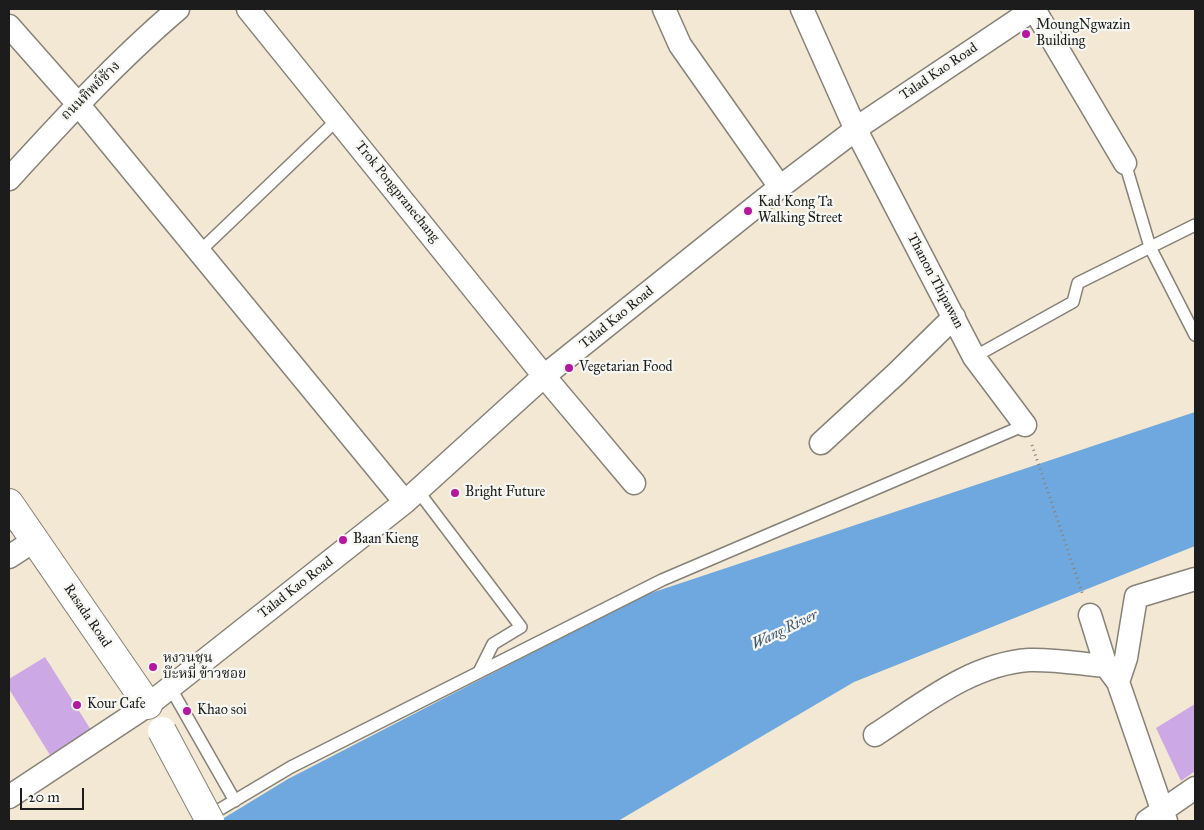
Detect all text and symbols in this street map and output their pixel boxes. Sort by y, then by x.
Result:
place label: MoungNgwazin Building [1036,18,1130,50]
marker: MoungNgwazin Building [1020,28,1032,40]
street label: Talad Kao Road [897,40,981,104]
street label: ถนนทิพย์ช้าง [58,58,124,124]
street label: Trok Pongpranechang [351,138,443,246]
place label: Kad Kong Ta Walking Street [758,195,843,228]
marker: Kad Kong Ta Walking Street [742,205,754,217]
street label: Thanon Thipawan [903,231,967,331]
street label: Talad Kao Road [577,283,657,353]
place label: Vegetarian Food [579,360,673,376]
marker: Vegetarian Food [563,362,575,374]
place label: Bright Future [465,485,545,501]
marker: Bright Future [449,487,461,499]
place label: Baan Kieng [353,532,418,548]
marker: Baan Kieng [337,534,349,546]
street label: Talad Kao Road [255,554,337,622]
street label: Rasada Road [60,581,114,651]
water label: Wang River [749,606,821,654]
place label: หงวนชุน บ๊ะหมี่ ข้าวซอย [163,651,246,684]
marker: หงวนชุน บ๊ะหมี่ ข้าวซอย [147,661,159,673]
place label: Kour Cafe [87,697,146,713]
marker: Kour Cafe [71,699,83,711]
place label: Khao soi [197,703,247,719]
marker: Khao soi [181,705,193,717]
scale bar [22,778,86,810]
text: 20 m [28,788,60,806]

